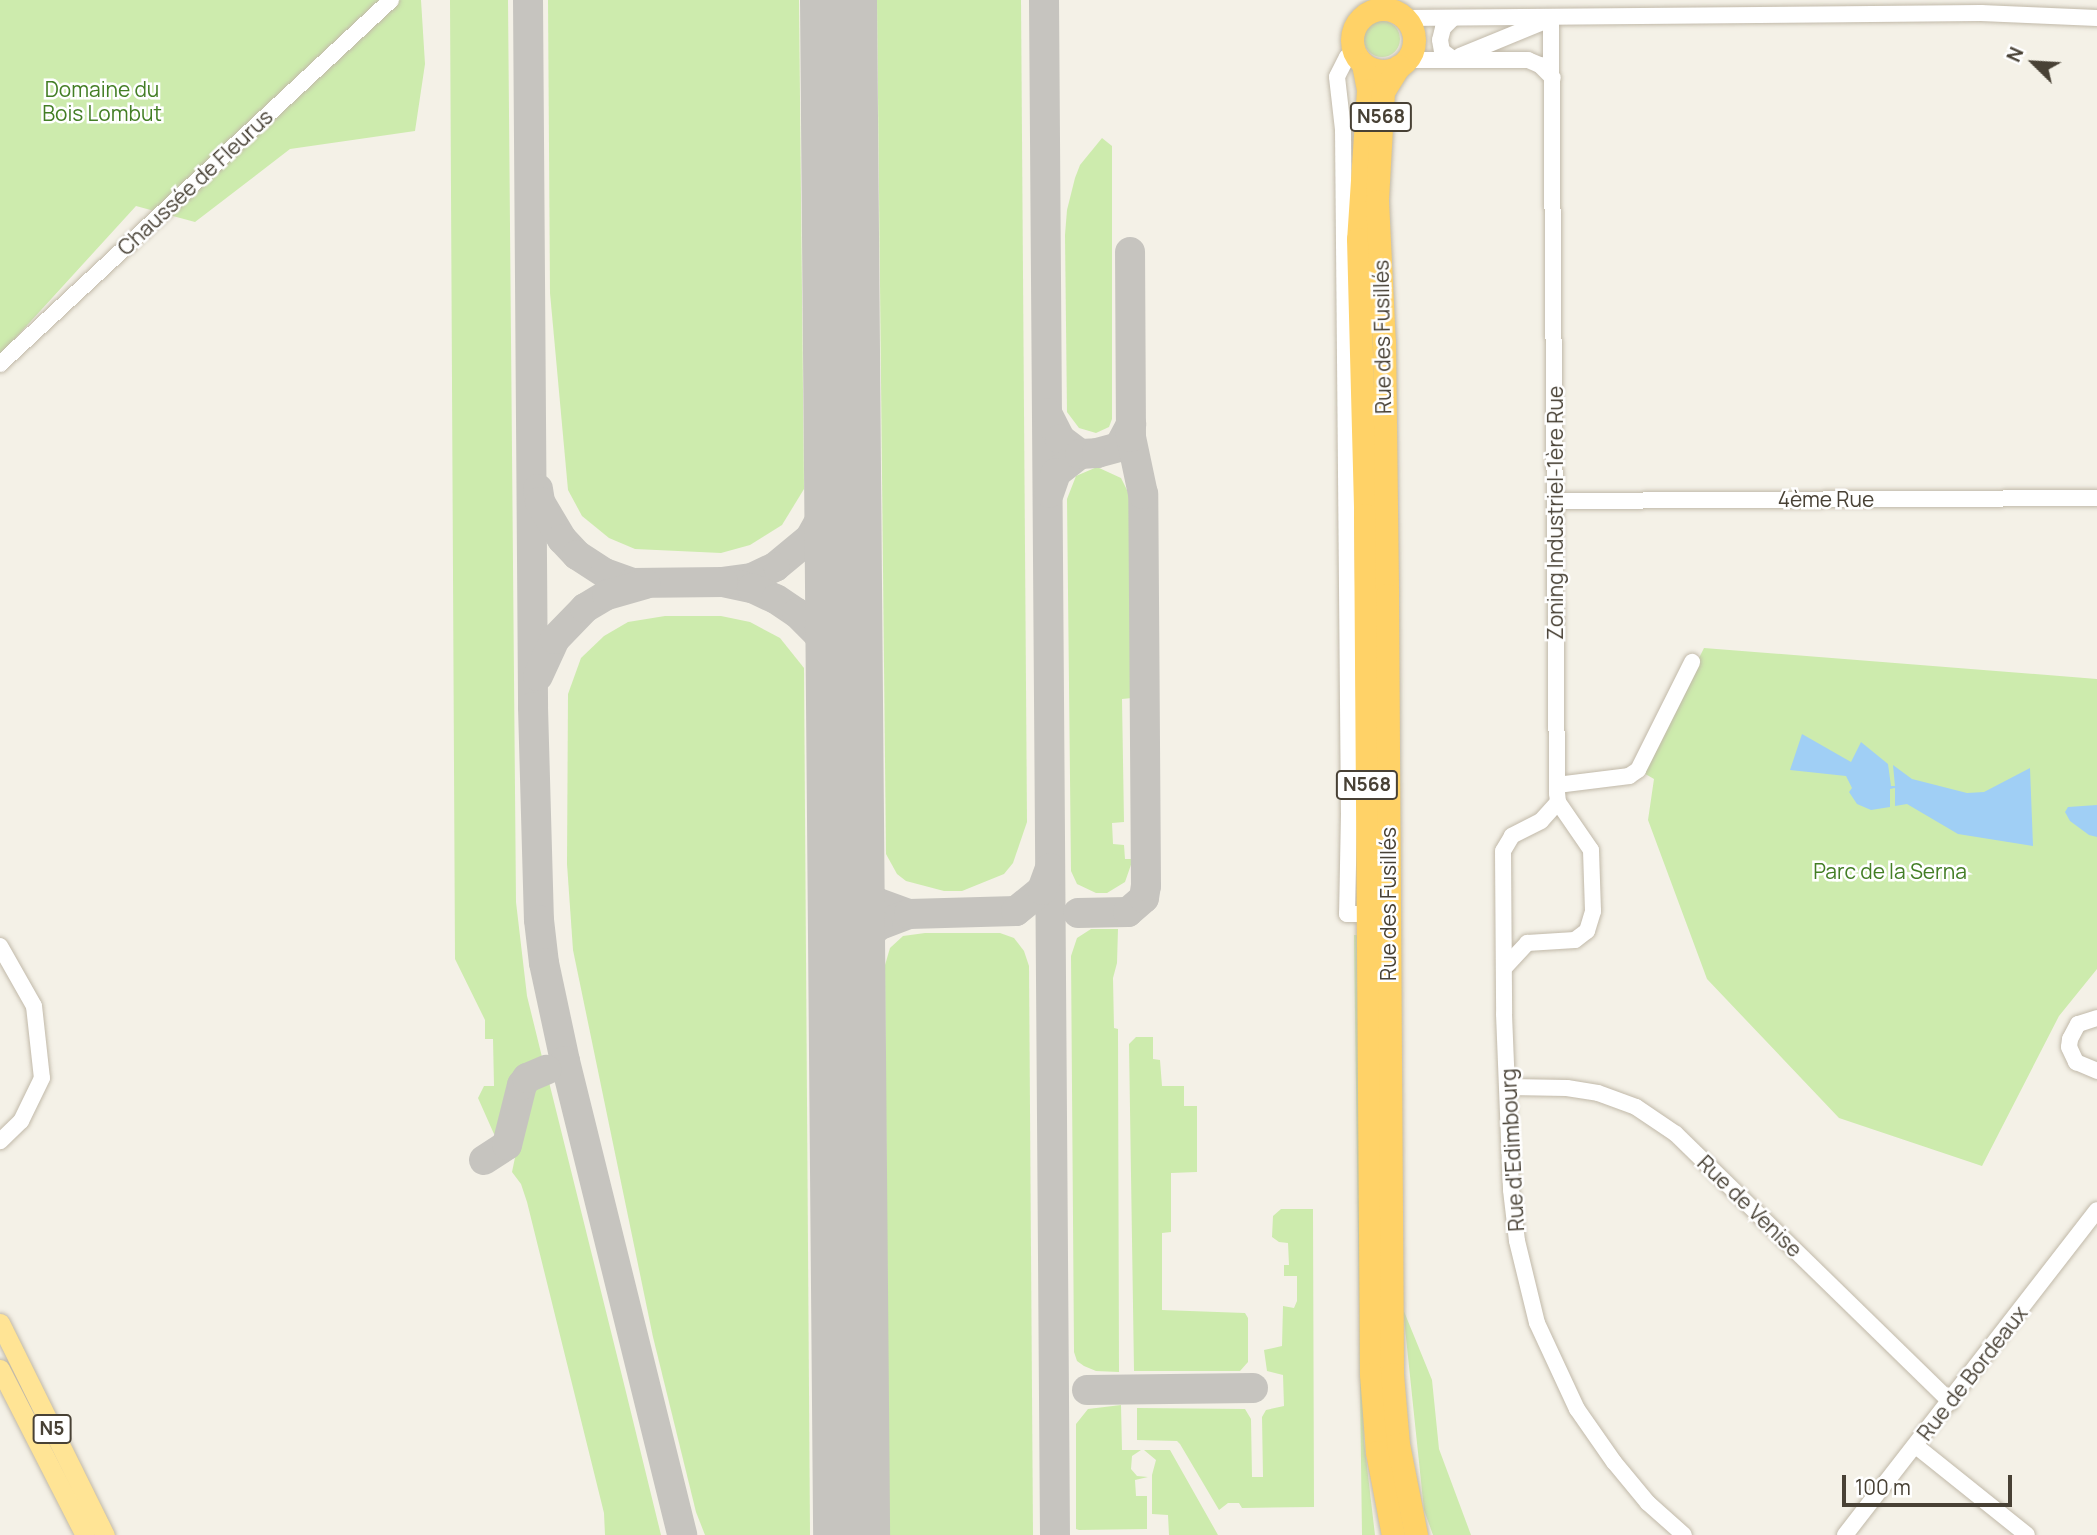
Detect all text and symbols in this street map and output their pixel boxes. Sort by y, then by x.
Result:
north arrow [1999,28,2069,98]
text: N [2000,43,2029,66]
park label: Domaine du Bois Lombut [42,76,162,126]
road number: N568 [1350,102,1412,132]
street label: Chaussée de Fleurus [112,104,278,260]
street label: Rue des Fusillés [1368,260,1396,414]
street label: Zoning Industriel-1ère Rue [1542,386,1568,640]
street label: 4ème Rue [1778,486,1874,512]
road number: N568 [1336,770,1398,800]
street label: Rue des Fusillés [1375,827,1401,981]
park label: Parc de la Serna [1813,858,1967,884]
street label: Rue d'Edimbourg [1495,1068,1529,1232]
street label: Rue de Venise [1693,1150,1807,1262]
street label: Rue de Bordeaux [1912,1301,2032,1445]
road number: N5 [31,1414,73,1444]
scale bar [1845,1462,2015,1506]
text: 100 m [1855,1473,1911,1501]

